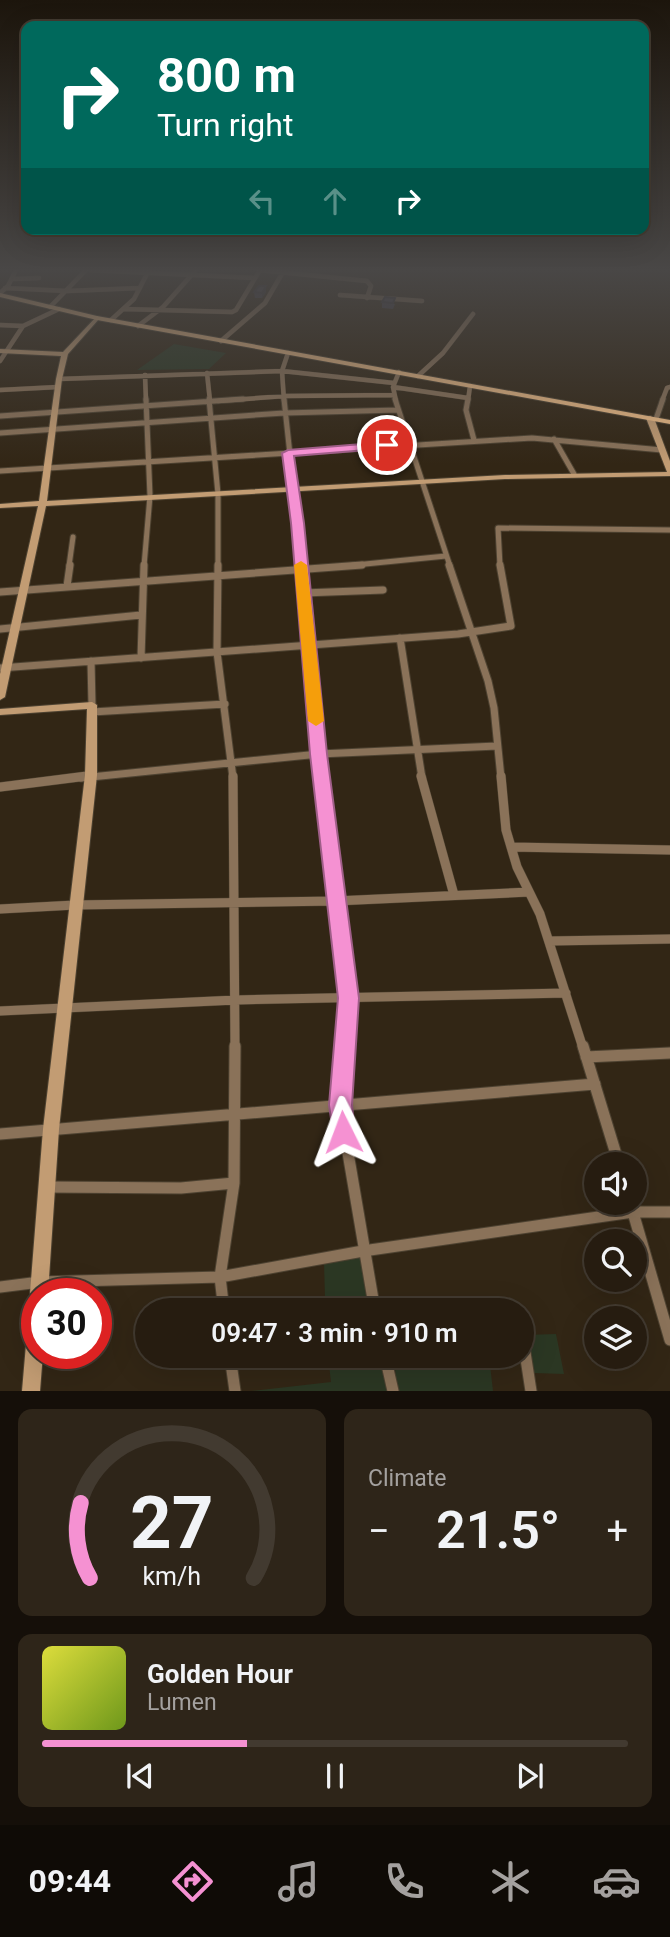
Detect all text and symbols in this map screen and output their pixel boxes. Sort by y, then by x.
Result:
text: 800 m [157,47,296,104]
icon: right [42,49,133,140]
text: Turn right [157,106,293,144]
icon: left [243,182,281,220]
icon: ahead [316,182,354,220]
icon: right [389,182,427,220]
pin [357,415,417,475]
icon: arrive [368,426,406,464]
position arrow [306,1095,380,1169]
map controls [584,1152,647,1369]
button: sound [584,1152,647,1215]
button: search [584,1229,647,1292]
speed limit sign: 30 [21,1278,112,1369]
button: layers [584,1306,647,1369]
text: 09:47 · 3 min · 910 m [211,1318,458,1348]
text: Climate [368,1465,447,1492]
text: 27 [130,1481,214,1567]
text: 21.5° [436,1500,560,1561]
text: − [368,1509,390,1553]
text: + [606,1509,628,1553]
text: km/h [143,1562,201,1591]
text: Golden Hour [147,1659,293,1689]
text: Lumen [147,1689,217,1716]
icon: previous [121,1757,159,1795]
icon: pause [316,1757,354,1795]
icon: next [511,1757,549,1795]
icon: directions [168,1857,217,1906]
icon: music [274,1857,323,1906]
icon: phone [380,1857,429,1906]
icon: climate [486,1857,535,1906]
icon: car [592,1857,641,1906]
text: 09:44 [29,1862,111,1900]

